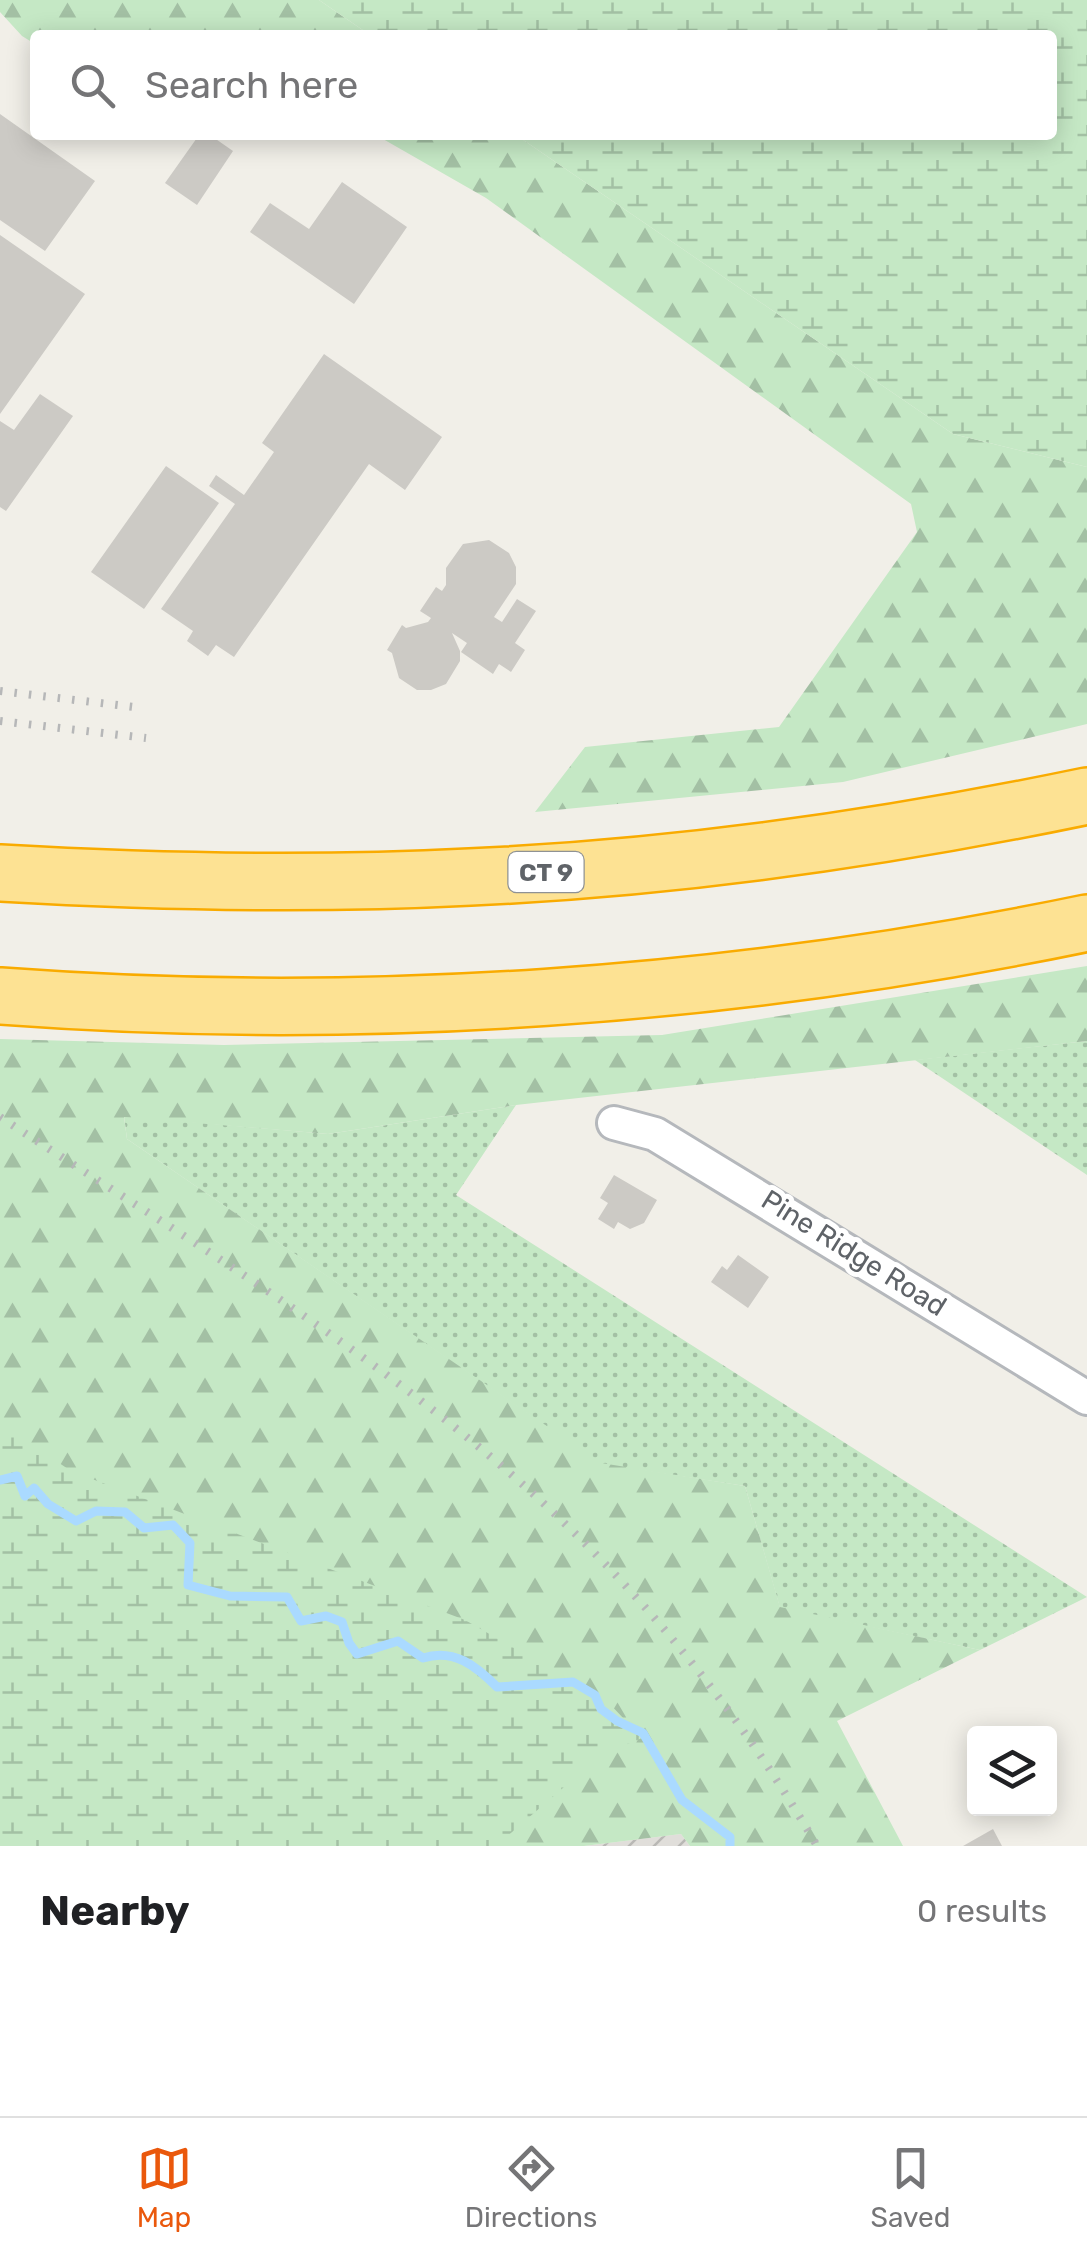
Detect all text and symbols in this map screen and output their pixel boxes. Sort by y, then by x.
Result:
search box [30,30,1057,140]
icon: search [65,58,120,113]
text: Search here [145,62,358,108]
road number: CT 9 [508,852,584,892]
street label: Pine Ridge Road [756,1183,952,1323]
map controls [967,1726,1057,1816]
button: layers [967,1726,1057,1816]
text: Nearby [40,1886,190,1936]
text: 0 results [917,1892,1047,1930]
tab: Map [137,2141,192,2234]
tab: Directions [465,2141,597,2234]
tab: Saved [870,2141,950,2234]

